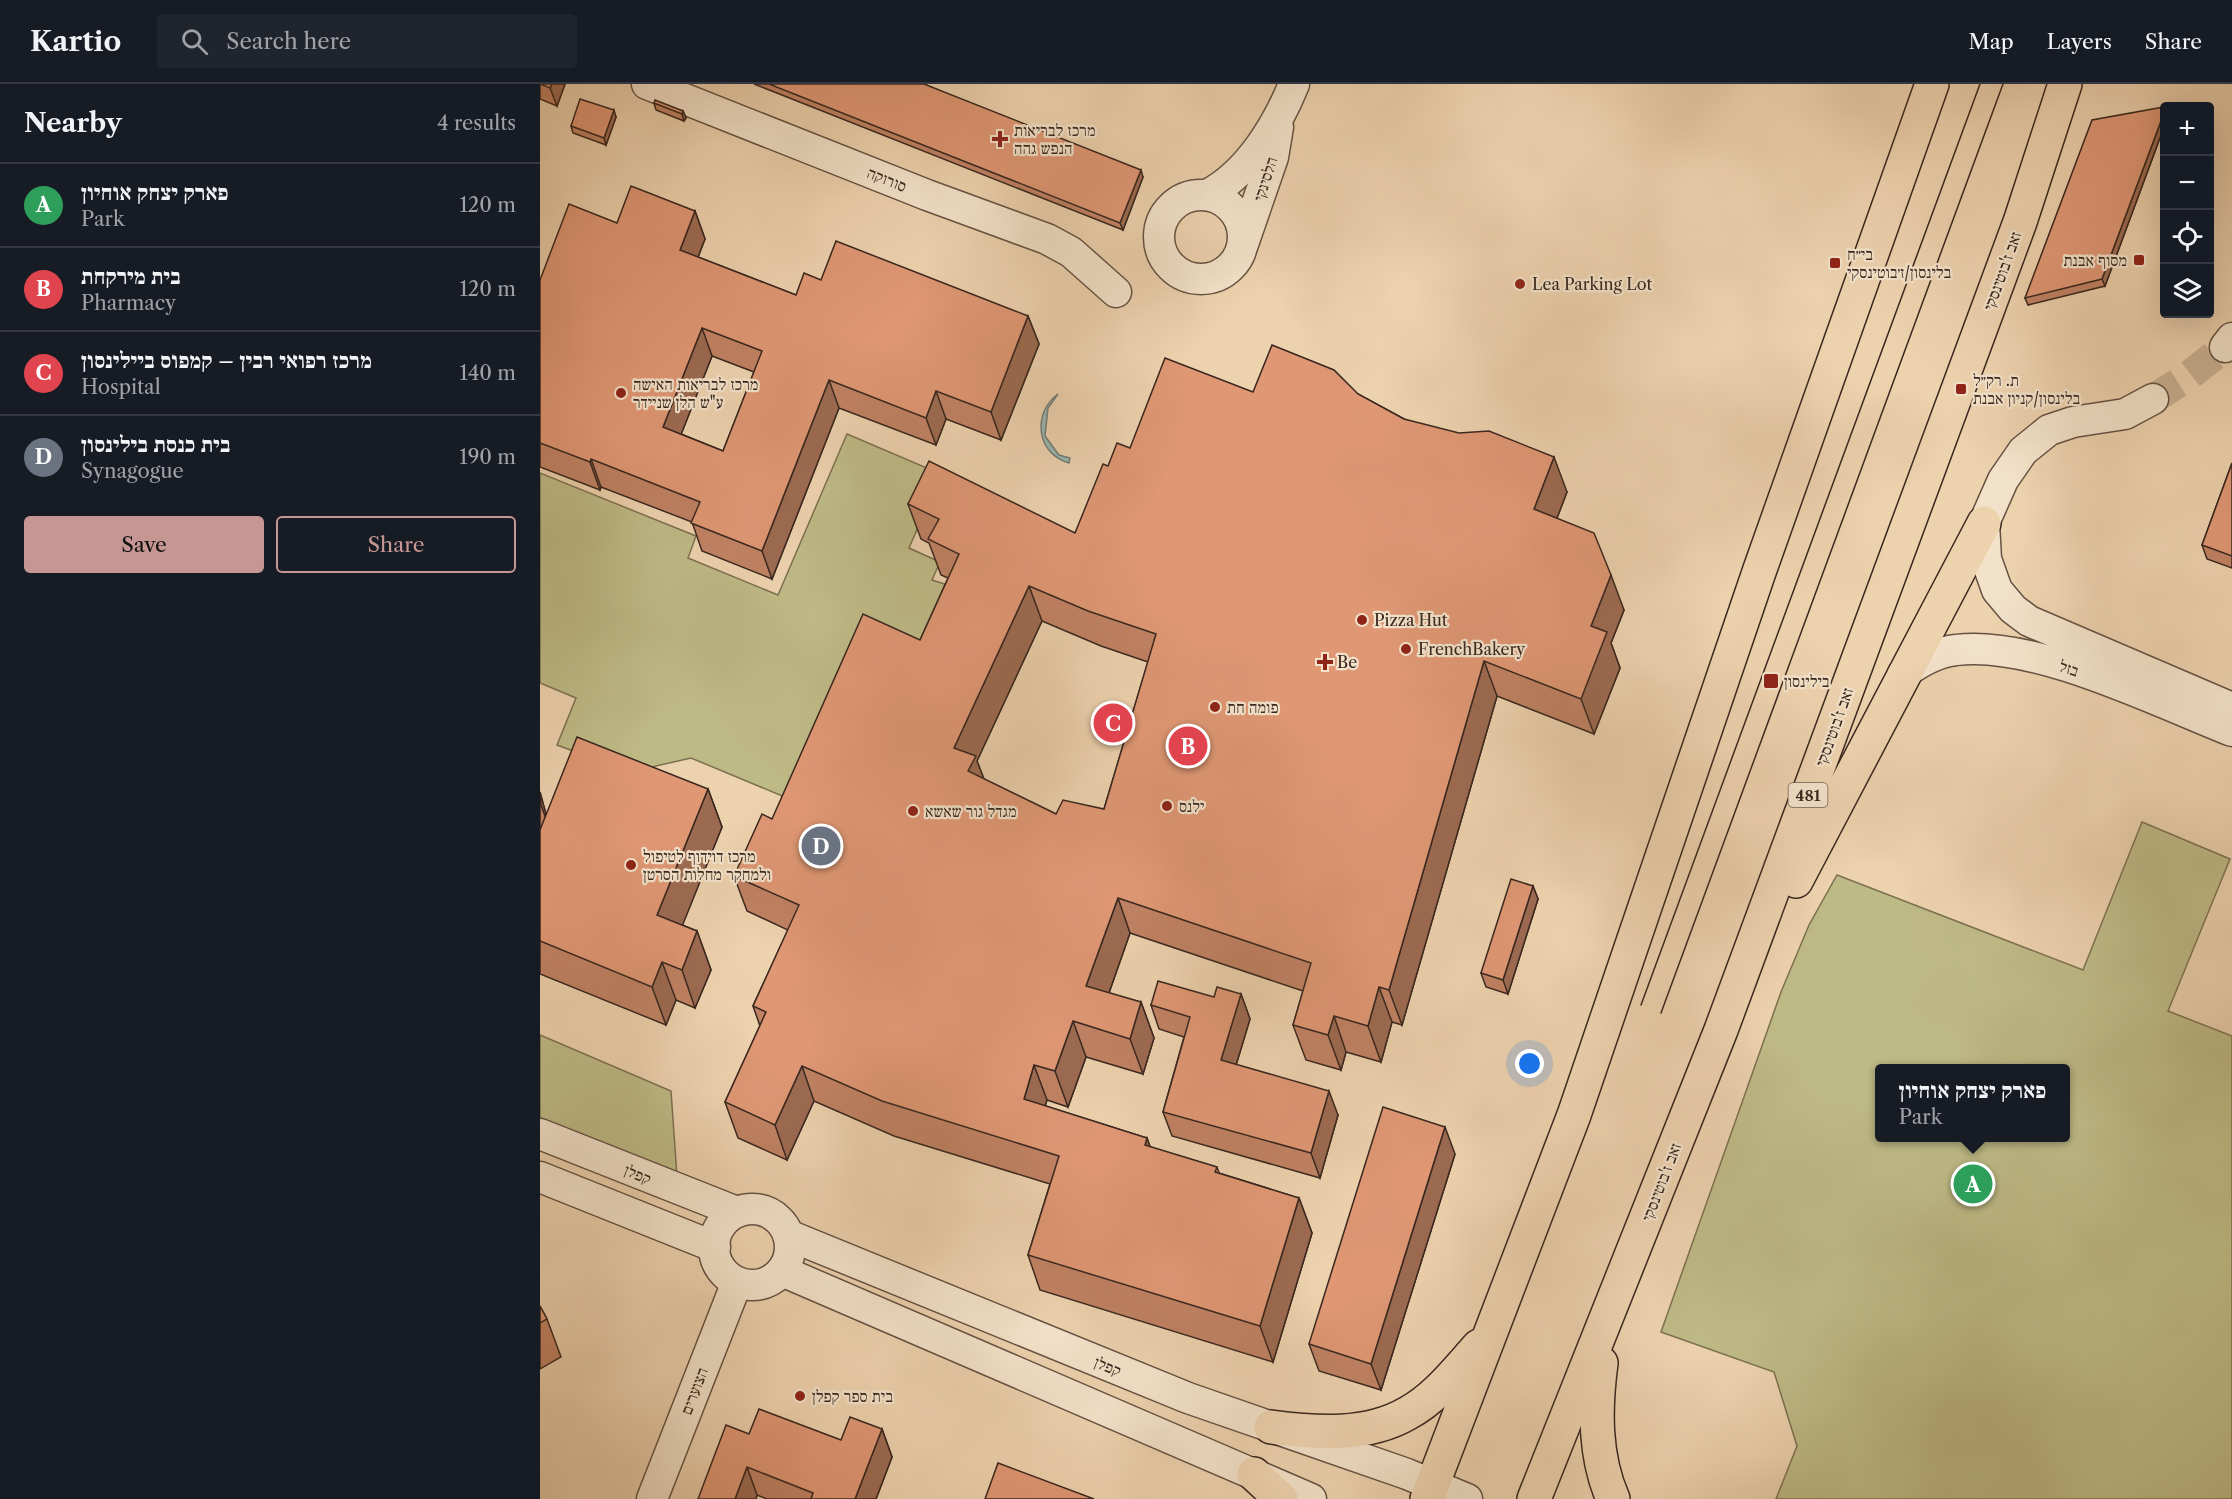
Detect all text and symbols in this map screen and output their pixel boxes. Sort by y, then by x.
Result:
search box [157,14,577,68]
text: Kartio [30,24,121,58]
icon: search [178,25,211,58]
text: Search here [226,28,351,55]
text: Map [1969,29,2014,54]
text: Layers [2047,29,2112,54]
text: Share [2145,29,2202,54]
map controls [2160,102,2214,318]
button: + [2160,102,2214,156]
text: Nearby [24,107,122,139]
text: 4 results [437,111,516,135]
place label: מרכז לבריאות הנפש גהה [1014,120,1096,158]
marker: מרכז לבריאות הנפש גהה [991,130,1009,148]
street label: הלסינקי [1248,154,1282,204]
button: − [2160,156,2214,210]
street label: סורוקה [864,162,910,196]
text: פארק יצחק אוחיון [81,179,228,206]
text: A [36,193,51,217]
text: 120 m [459,193,516,217]
text: Park [81,207,124,231]
button: locate [2160,210,2214,264]
street label: זאב ז'בוטינסקי [1978,229,2026,313]
place label: בי״ח בלינסון/ז׳בוטינסקי [1847,244,1952,282]
place label: מסוף אבנת [2063,250,2127,270]
marker: מסוף אבנת [2132,253,2146,267]
marker: בי״ח בלינסון/ז׳בוטינסקי [1828,256,1842,270]
text: בית מירקחת [81,263,181,290]
button: layers [2160,264,2214,318]
place label: Lea Parking Lot [1532,274,1653,294]
text: B [36,277,51,301]
text: 120 m [459,277,516,301]
marker: Lea Parking Lot [1513,277,1527,291]
text: Pharmacy [81,291,176,315]
text: מרכז רפואי רבין – קמפוס ביילינסון [81,347,372,374]
text: C [35,361,52,385]
text: 140 m [459,361,516,385]
place label: ת. רק״ל בלינסון/קניון אבנת [1973,370,2080,408]
place label: מרכז לבריאות האישה ע"ש הלן שניידר [633,374,758,412]
text: Hospital [81,375,161,399]
marker: ת. רק״ל בלינסון/קניון אבנת [1954,382,1968,396]
marker: מרכז לבריאות האישה ע"ש הלן שניידר [614,386,628,400]
text: בית כנסת בילינסון [81,431,230,458]
text: D [35,445,52,469]
text: 190 m [459,445,516,469]
text: Synagogue [81,459,184,483]
button: Save [24,516,264,573]
button: Share [276,516,516,573]
place label: Pizza Hut [1374,610,1448,630]
marker: Pizza Hut [1355,613,1369,627]
place label: FrenchBakery [1418,639,1526,659]
marker: FrenchBakery [1399,642,1413,656]
place label: Be [1337,652,1357,672]
marker: Be [1318,655,1332,669]
street label: בזל [2056,655,2082,681]
place label: בילינסון [1784,671,1830,691]
marker: בילינסון [1762,672,1780,690]
street label: זאב ז'בוטינסקי [1810,685,1858,769]
place label: פומה חת [1227,697,1279,717]
pin: C [1094,700,1132,746]
marker: פומה חת [1208,700,1222,714]
pin: B [1168,724,1208,768]
road number: 481 [1788,783,1828,807]
place label: ילנס [1179,796,1204,816]
marker: ילנס [1160,799,1174,813]
place label: מגדל גור שאשא [925,801,1017,821]
marker: מגדל גור שאשא [906,804,920,818]
pin: D [802,824,840,868]
place label: מרכז דוידוף לטיפול ולמחקר מחלות הסרטן [643,846,771,884]
marker: מרכז דוידוף לטיפול ולמחקר מחלות הסרטן [624,858,638,872]
your location [1515,1049,1544,1078]
popup [1875,1064,2070,1142]
text: פארק יצחק אוחיון [1899,1077,2046,1104]
text: Park [1899,1105,1942,1129]
street label: זאב ז'בוטינסקי [1637,1140,1685,1224]
street label: קפלן [621,1160,655,1188]
pin: A [1954,1162,1992,1206]
street label: קפלן [1091,1352,1125,1380]
street label: הצוערים [676,1365,712,1417]
place label: בית ספר קפלן [812,1386,893,1406]
marker: בית ספר קפלן [793,1389,807,1403]

